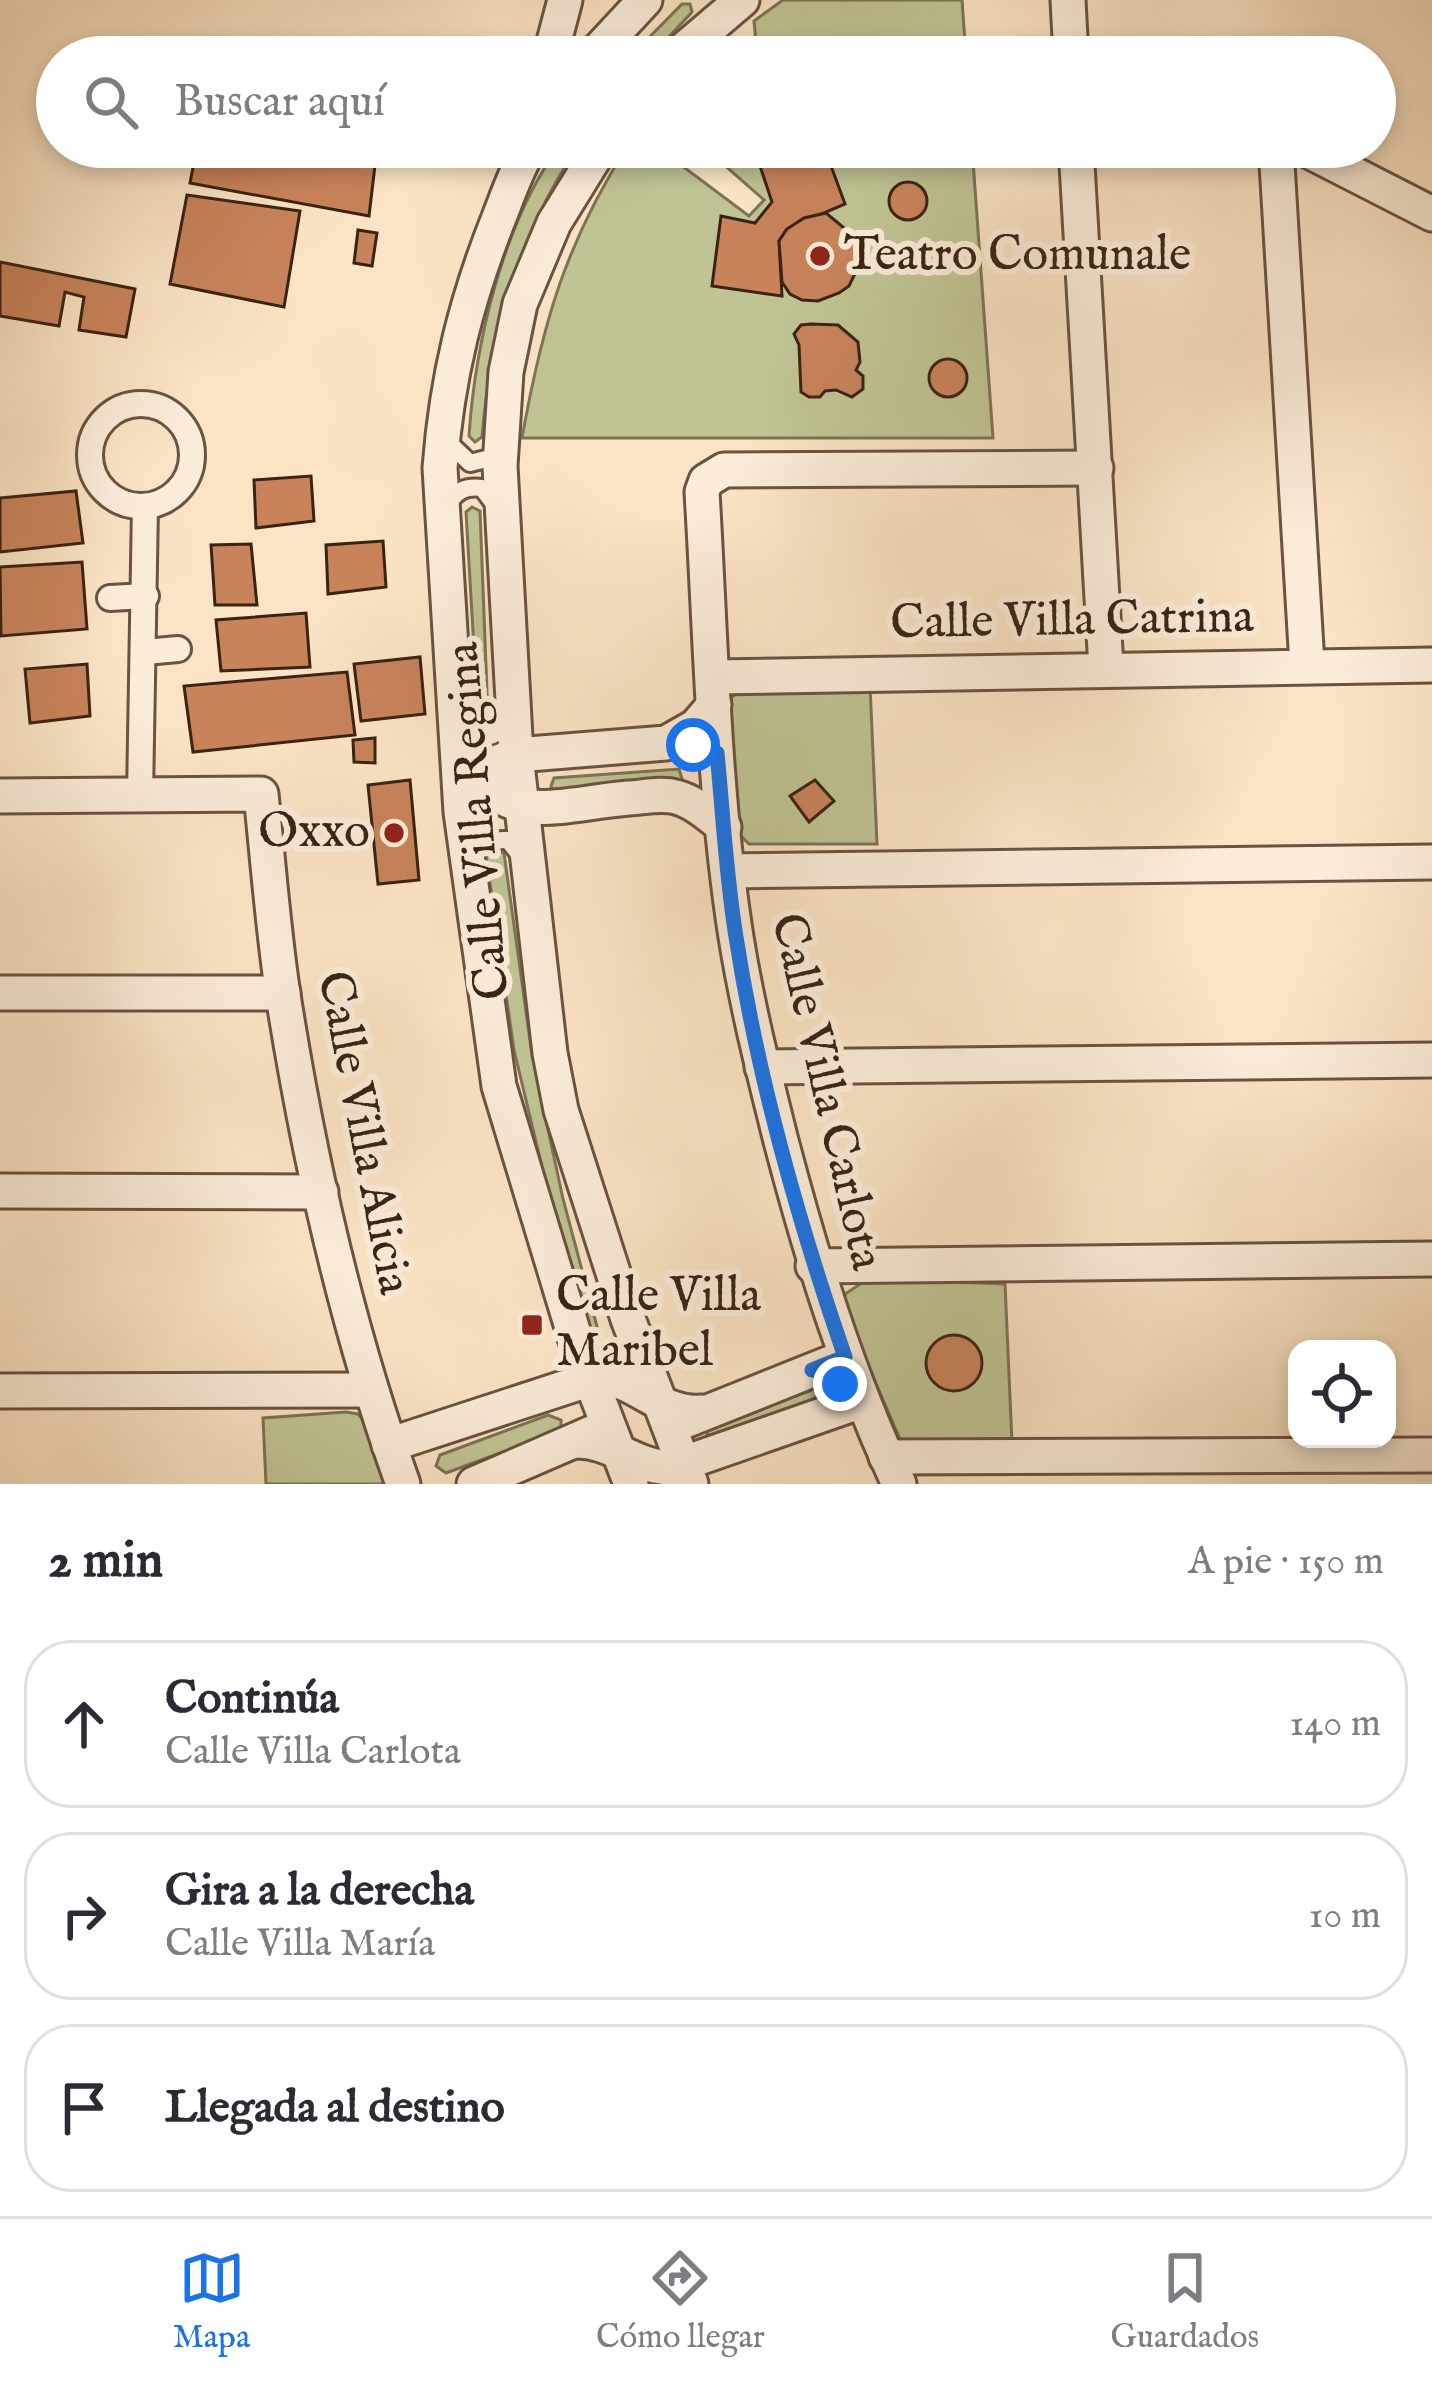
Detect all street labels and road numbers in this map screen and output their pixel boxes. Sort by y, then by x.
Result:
street label: Calle Villa Catrina [890,588,1255,654]
street label: Calle Villa Regina [433,639,525,1002]
street label: Calle Villa Carlota [756,908,896,1276]
street label: Calle Villa Alicia [302,966,424,1300]

